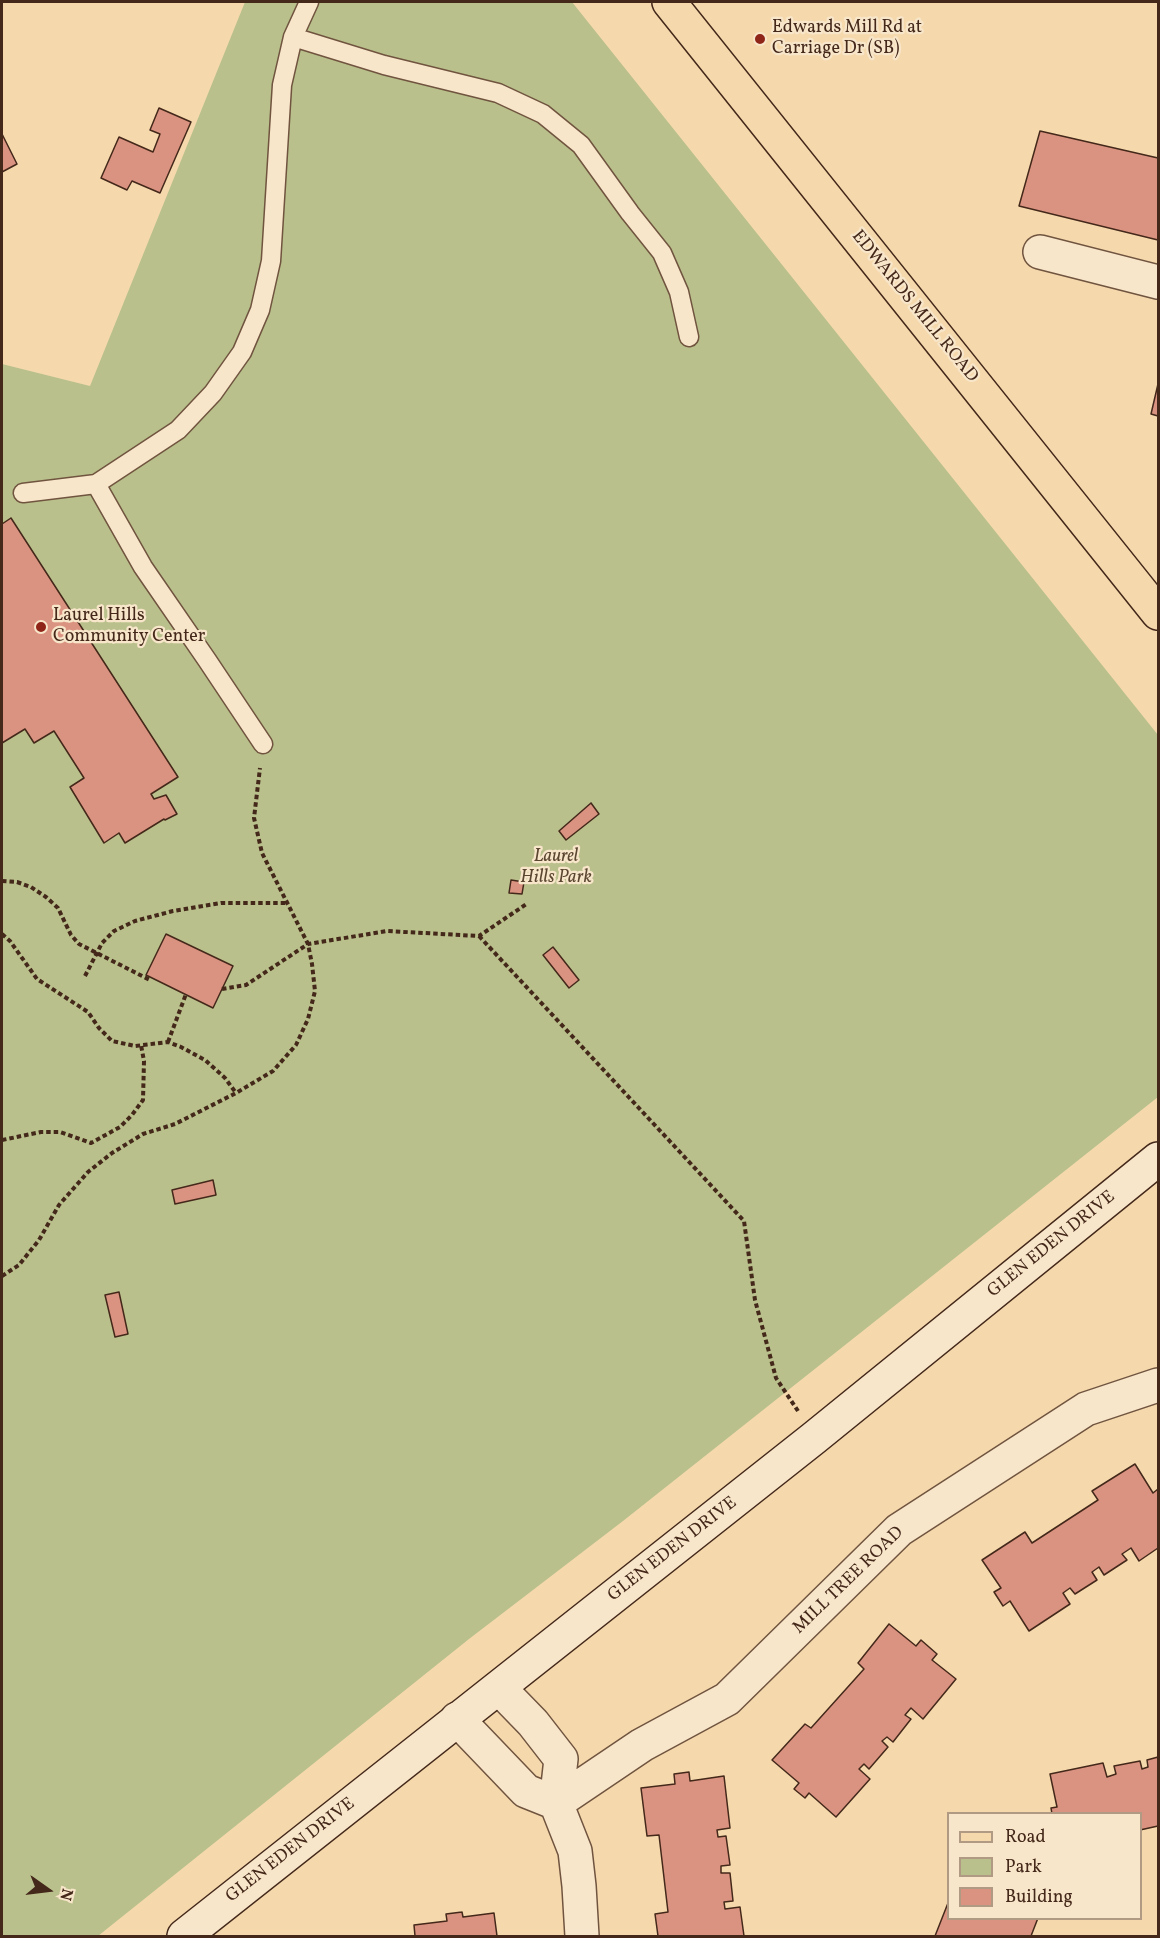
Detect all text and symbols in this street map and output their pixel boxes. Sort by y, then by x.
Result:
place label: Edwards Mill Rd at Carriage Dr (SB) [772,18,922,60]
marker: Edwards Mill Rd at Carriage Dr (SB) [753,32,767,46]
street label: EDWARDS MILL ROAD [846,227,982,387]
place label: Laurel Hills Community Center [53,606,205,648]
marker: Laurel Hills Community Center [34,620,48,634]
park label: Laurel Hills Park [520,847,592,890]
street label: GLEN EDEN DRIVE [984,1187,1120,1303]
street label: GLEN EDEN DRIVE [604,1493,742,1607]
street label: MILL TREE ROAD [789,1523,909,1639]
street label: GLEN EDEN DRIVE [222,1794,360,1908]
legend [947,1812,1142,1920]
text: Road [1005,1825,1046,1850]
text: Park [1005,1855,1042,1880]
north arrow [18,1860,78,1920]
text: Building [1005,1885,1073,1910]
text: N [53,1886,78,1903]

